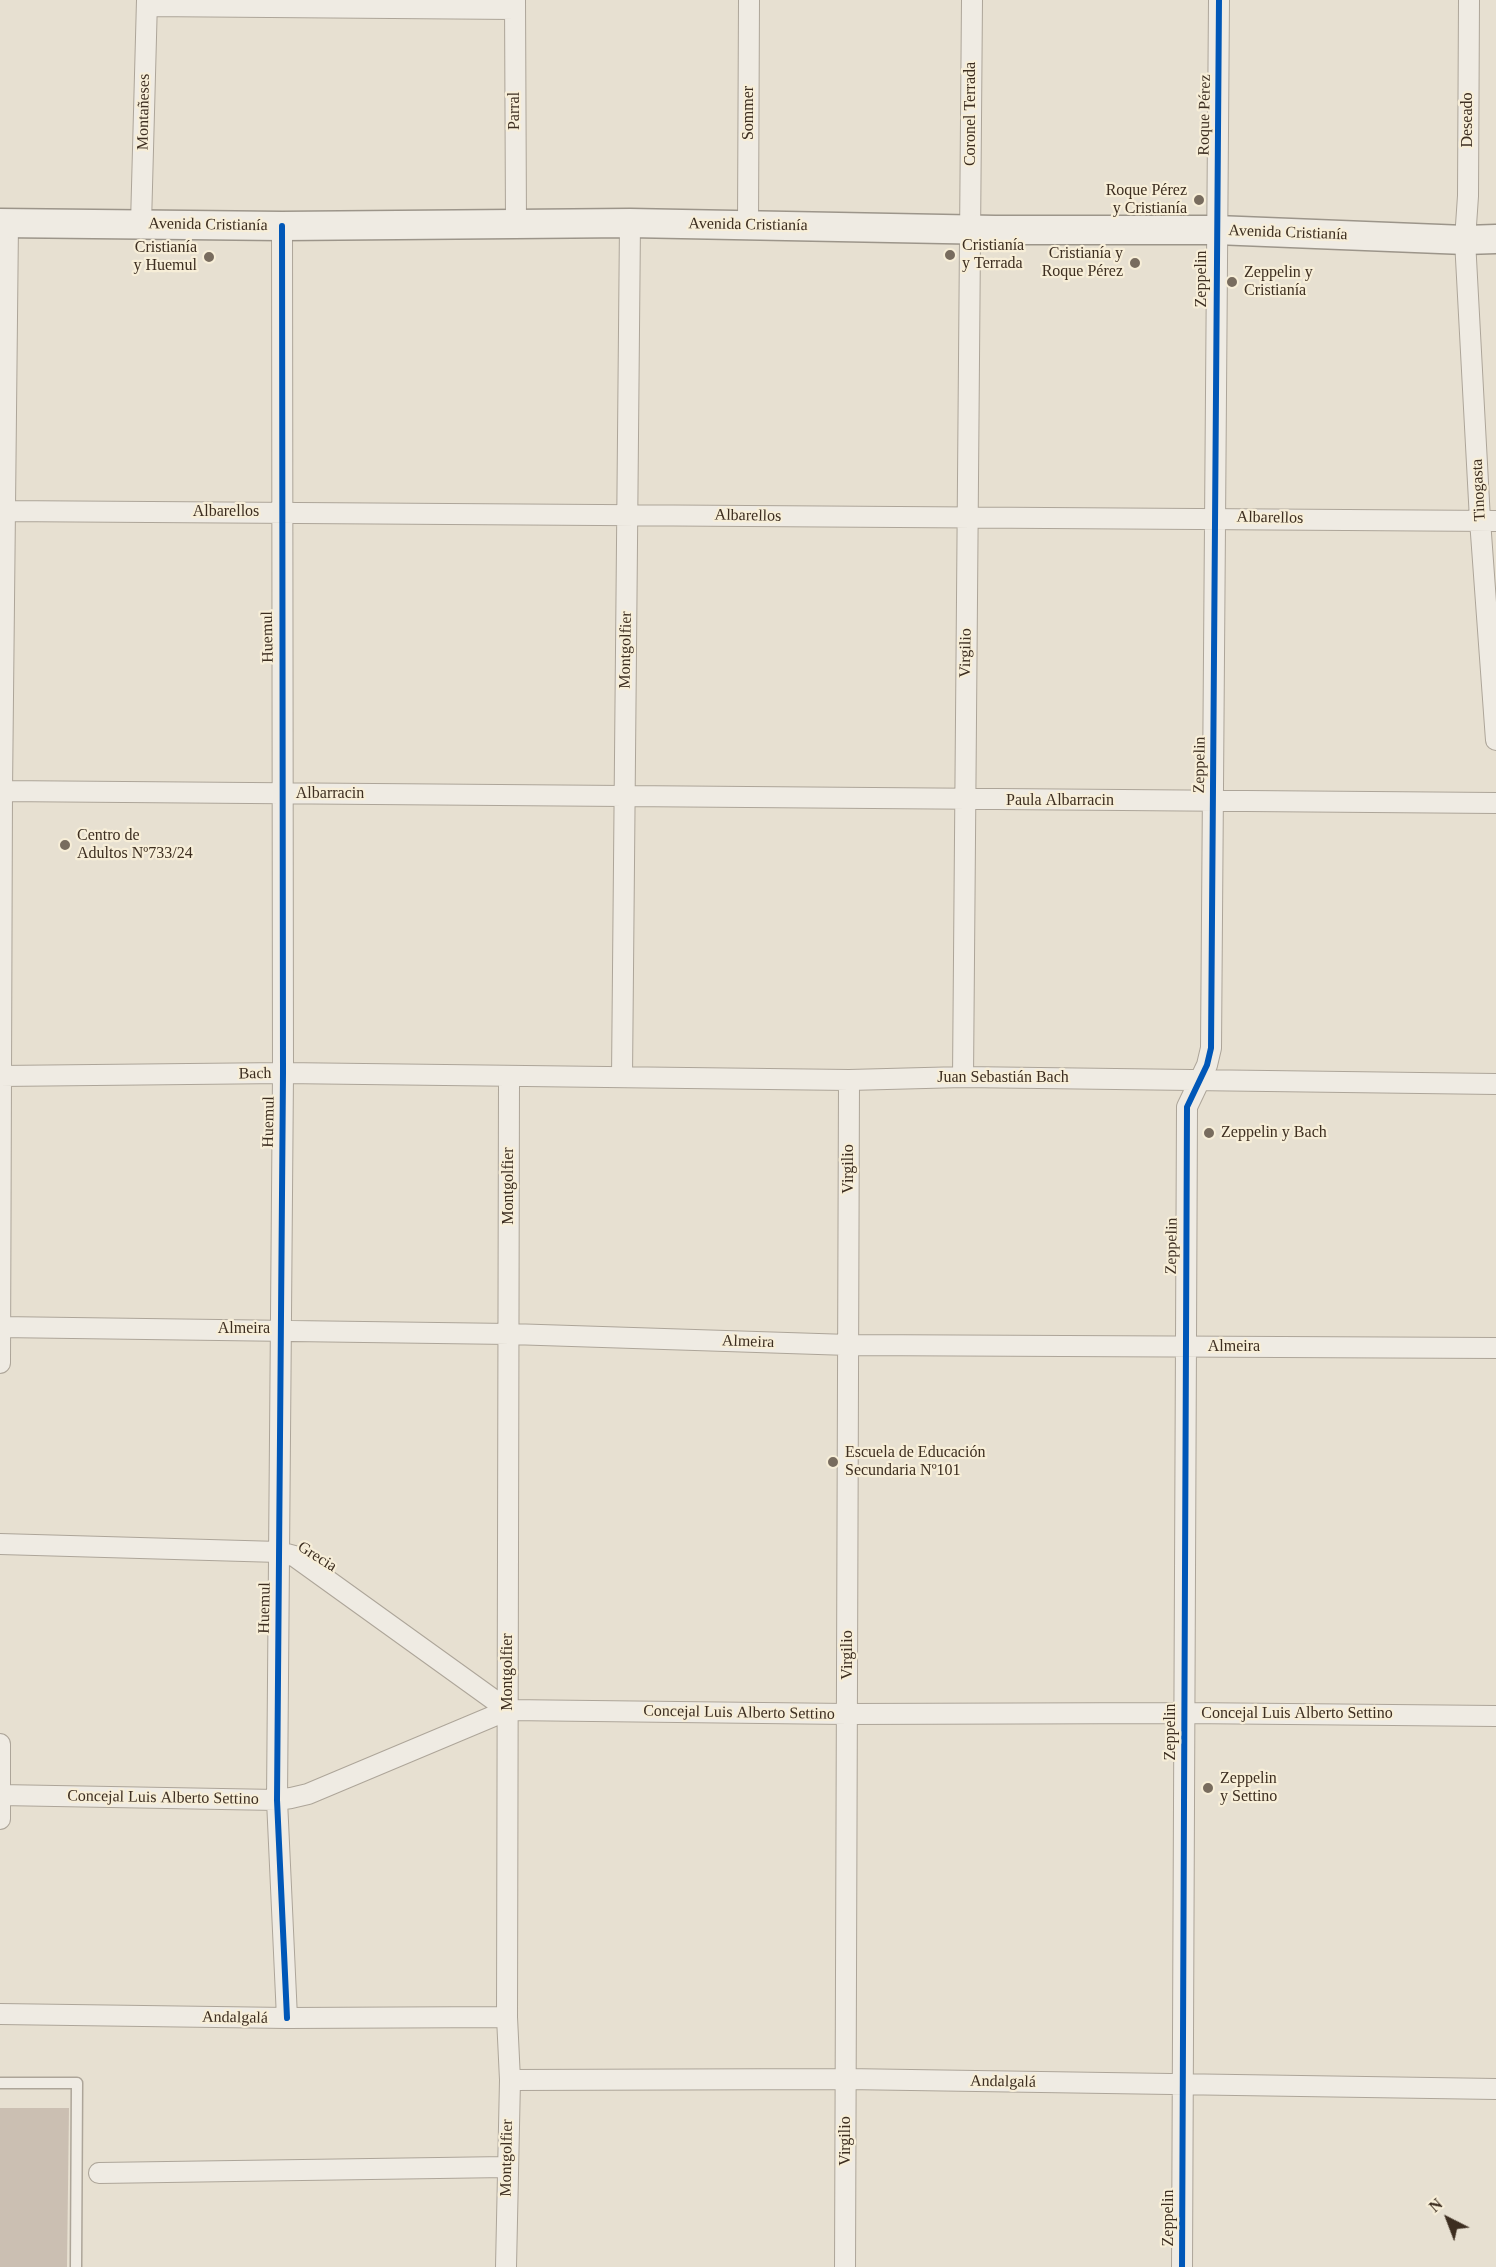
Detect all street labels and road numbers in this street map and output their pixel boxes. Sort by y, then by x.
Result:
street label: Coronel Terrada [961,62,981,166]
street label: Montañeses [134,74,154,150]
street label: Roque Pérez [1195,74,1215,156]
street label: Sommer [739,86,759,140]
street label: Parral [505,92,525,130]
street label: Deseado [1458,92,1478,148]
street label: Avenida Cristianía [148,214,268,236]
street label: Avenida Cristianía [688,214,808,236]
street label: Avenida Cristianía [1228,221,1348,245]
street label: Zeppelin [1192,251,1212,307]
street label: Tinogasta [1468,458,1490,522]
street label: Albarellos [193,502,259,522]
street label: Albarellos [715,506,781,526]
street label: Albarellos [1237,508,1303,528]
street label: Huemul [258,611,278,663]
street label: Montgolfier [616,611,636,689]
street label: Virgilio [956,628,976,678]
street label: Zeppelin [1190,736,1210,794]
street label: Albarracin [296,784,364,804]
street label: Paula Albarracin [1006,791,1114,811]
street label: Bach [238,1064,272,1084]
street label: Juan Sebastián Bach [937,1068,1069,1088]
street label: Huemul [259,1096,279,1148]
street label: Virgilio [839,1144,859,1194]
street label: Montgolfier [499,1147,519,1225]
street label: Zeppelin [1162,1217,1182,1275]
street label: Almeira [218,1319,270,1339]
street label: Almeira [721,1331,775,1353]
street label: Almeira [1208,1337,1260,1357]
street label: Grecia [294,1538,340,1576]
street label: Huemul [255,1582,275,1634]
street label: Virgilio [838,1630,858,1680]
street label: Montgolfier [498,1633,518,1711]
street label: Concejal Luis Alberto Settino [643,1702,835,1724]
street label: Zeppelin [1161,1704,1181,1760]
street label: Concejal Luis Alberto Settino [1201,1704,1393,1724]
street label: Concejal Luis Alberto Settino [67,1787,259,1809]
street label: Andalgalá [202,2008,268,2028]
street label: Andalgalá [970,2072,1036,2092]
street label: Virgilio [836,2116,856,2166]
street label: Montgolfier [497,2119,517,2197]
street label: Zeppelin [1159,2190,1179,2246]

